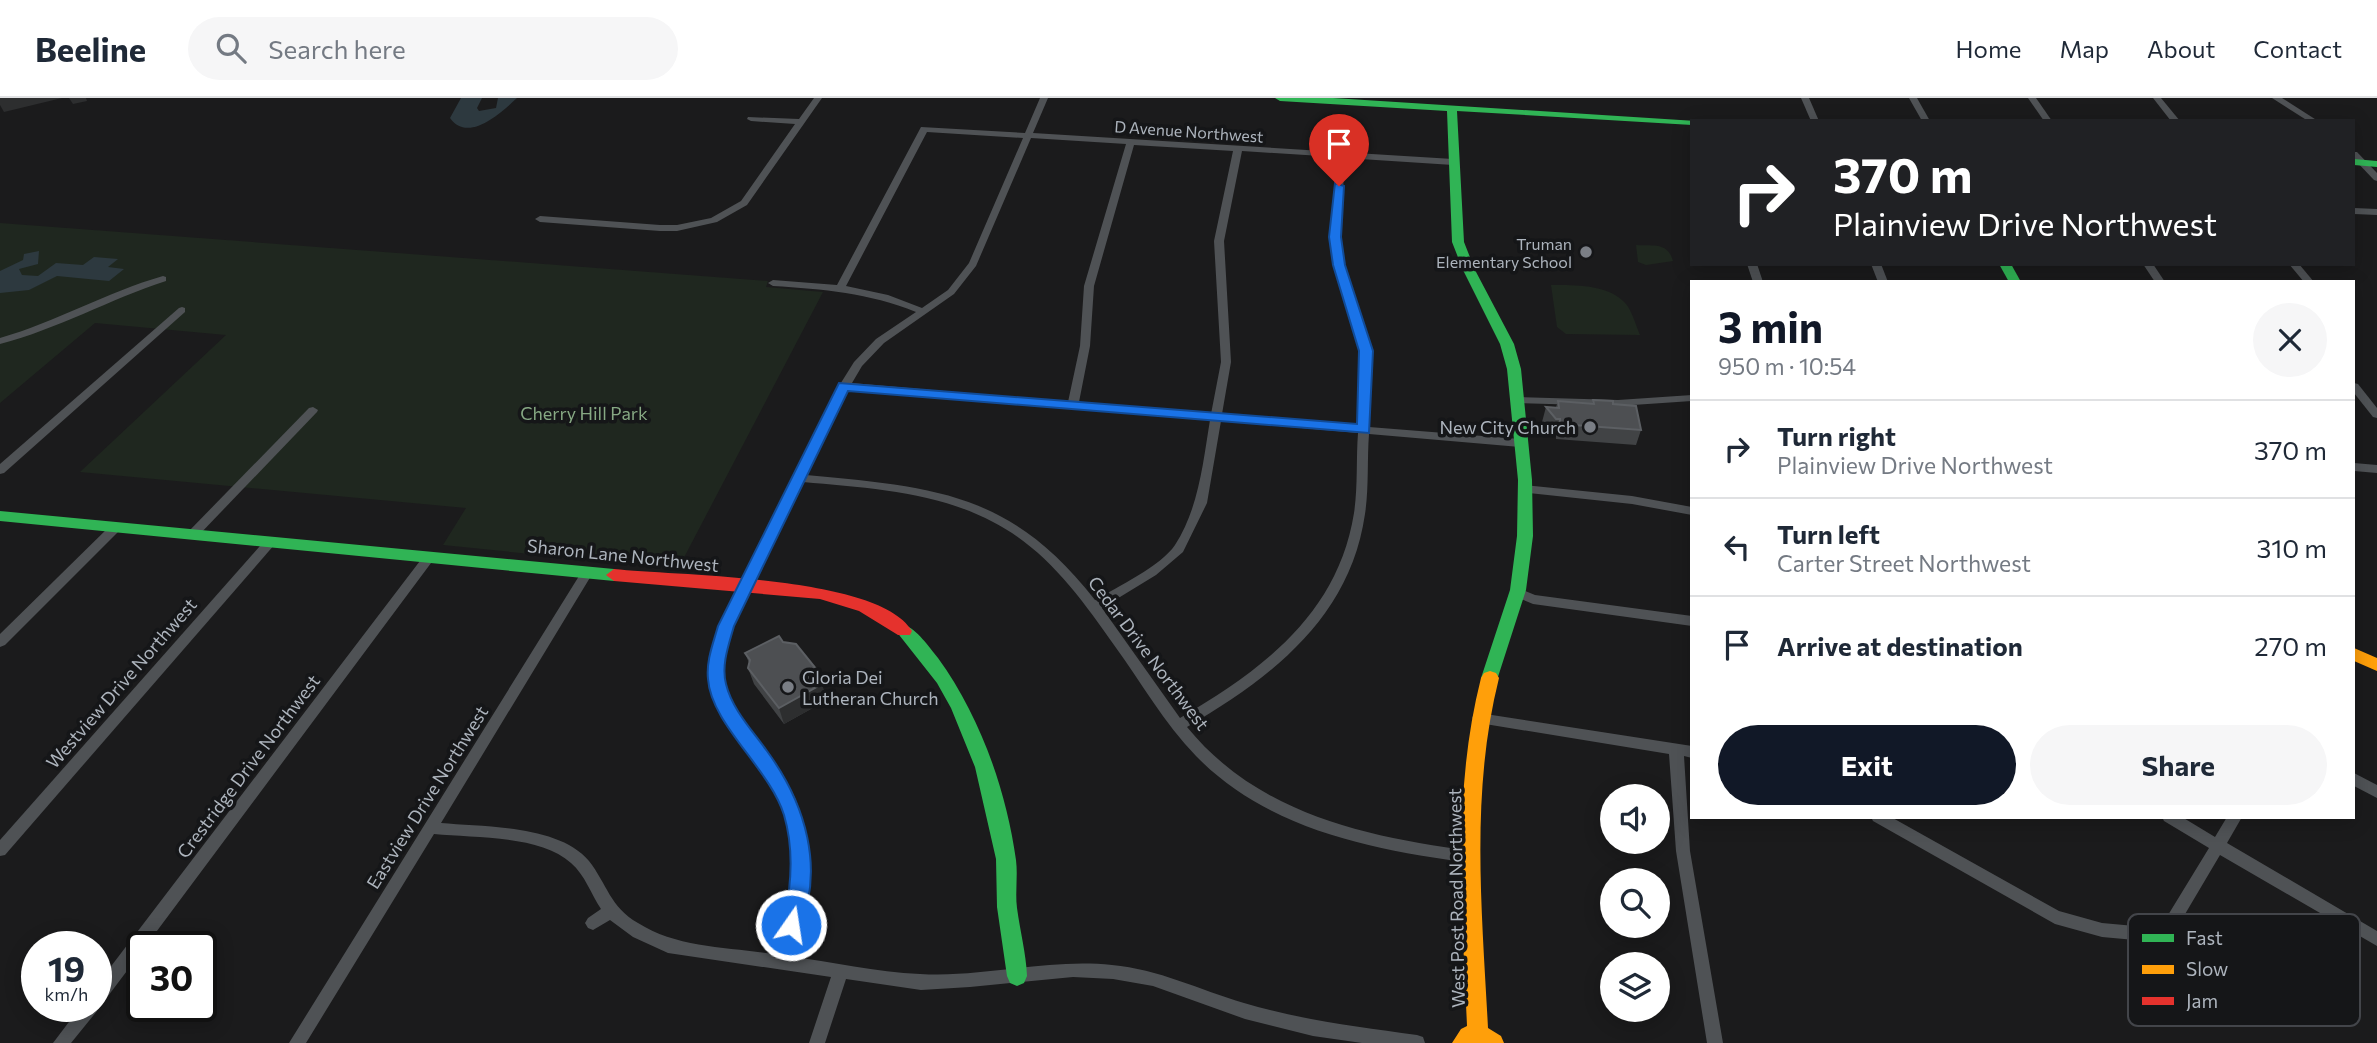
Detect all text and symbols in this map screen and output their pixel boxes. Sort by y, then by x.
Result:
search box [188,17,678,80]
text: Beeline [35,28,146,69]
icon: search [212,29,250,67]
text: Search here [268,33,406,64]
text: Home [1956,34,2022,63]
text: Map [2060,34,2109,63]
text: About [2147,34,2215,63]
text: Contact [2253,34,2342,63]
pin [1309,114,1369,186]
street label: D Avenue Northwest [1114,116,1265,146]
icon: arrive [1320,125,1358,163]
text: 370 m [1833,143,1972,203]
icon: right [1718,147,1809,238]
text: Plainview Drive Northwest [1833,203,2217,243]
place label: Truman Elementary School [1436,234,1572,271]
marker: Truman Elementary School [1578,244,1594,260]
text: 3 min [1718,300,1823,352]
button: close [2253,303,2327,377]
text: 950 m · 10:54 [1718,352,1856,380]
park label: Cherry Hill Park [520,402,648,424]
place label: New City Church [1439,416,1576,438]
marker: New City Church [1582,419,1598,435]
text: Turn right [1777,420,1896,451]
icon: right [1718,430,1756,468]
text: 370 m [2254,434,2327,465]
text: Plainview Drive Northwest [1777,451,2053,479]
text: Turn left [1777,518,1880,549]
icon: left [1718,528,1756,566]
text: 310 m [2256,532,2327,563]
street label: Sharon Lane Northwest [526,534,720,576]
text: Carter Street Northwest [1777,549,2031,577]
street label: Cedar Drive Northwest [1084,572,1214,734]
street label: Westview Drive Northwest [41,593,201,773]
icon: arrive [1718,626,1756,664]
text: Arrive at destination [1777,630,2023,661]
text: 270 m [2254,630,2327,661]
place label: Gloria Dei Lutheran Church [802,666,939,709]
street label: Crestridge Drive Northwest [172,670,324,862]
marker: Gloria Dei Lutheran Church [780,679,796,695]
street label: Eastview Drive Northwest [362,701,492,893]
button: Exit [1718,725,2016,805]
button: Share [2030,725,2327,805]
map controls [1600,784,1670,1022]
button: sound [1600,784,1670,854]
street label: West Post Road Northwest [1443,788,1469,1008]
button: search [1600,868,1670,938]
position arrow [754,888,828,962]
legend [2128,914,2360,1026]
text: Fast [2186,926,2223,949]
speed limit sign: 30 [126,931,217,1022]
text: 19 [48,946,85,989]
button: layers [1600,952,1670,1022]
text: Slow [2186,957,2228,980]
text: km/h [45,983,88,1005]
text: Jam [2186,989,2218,1012]

